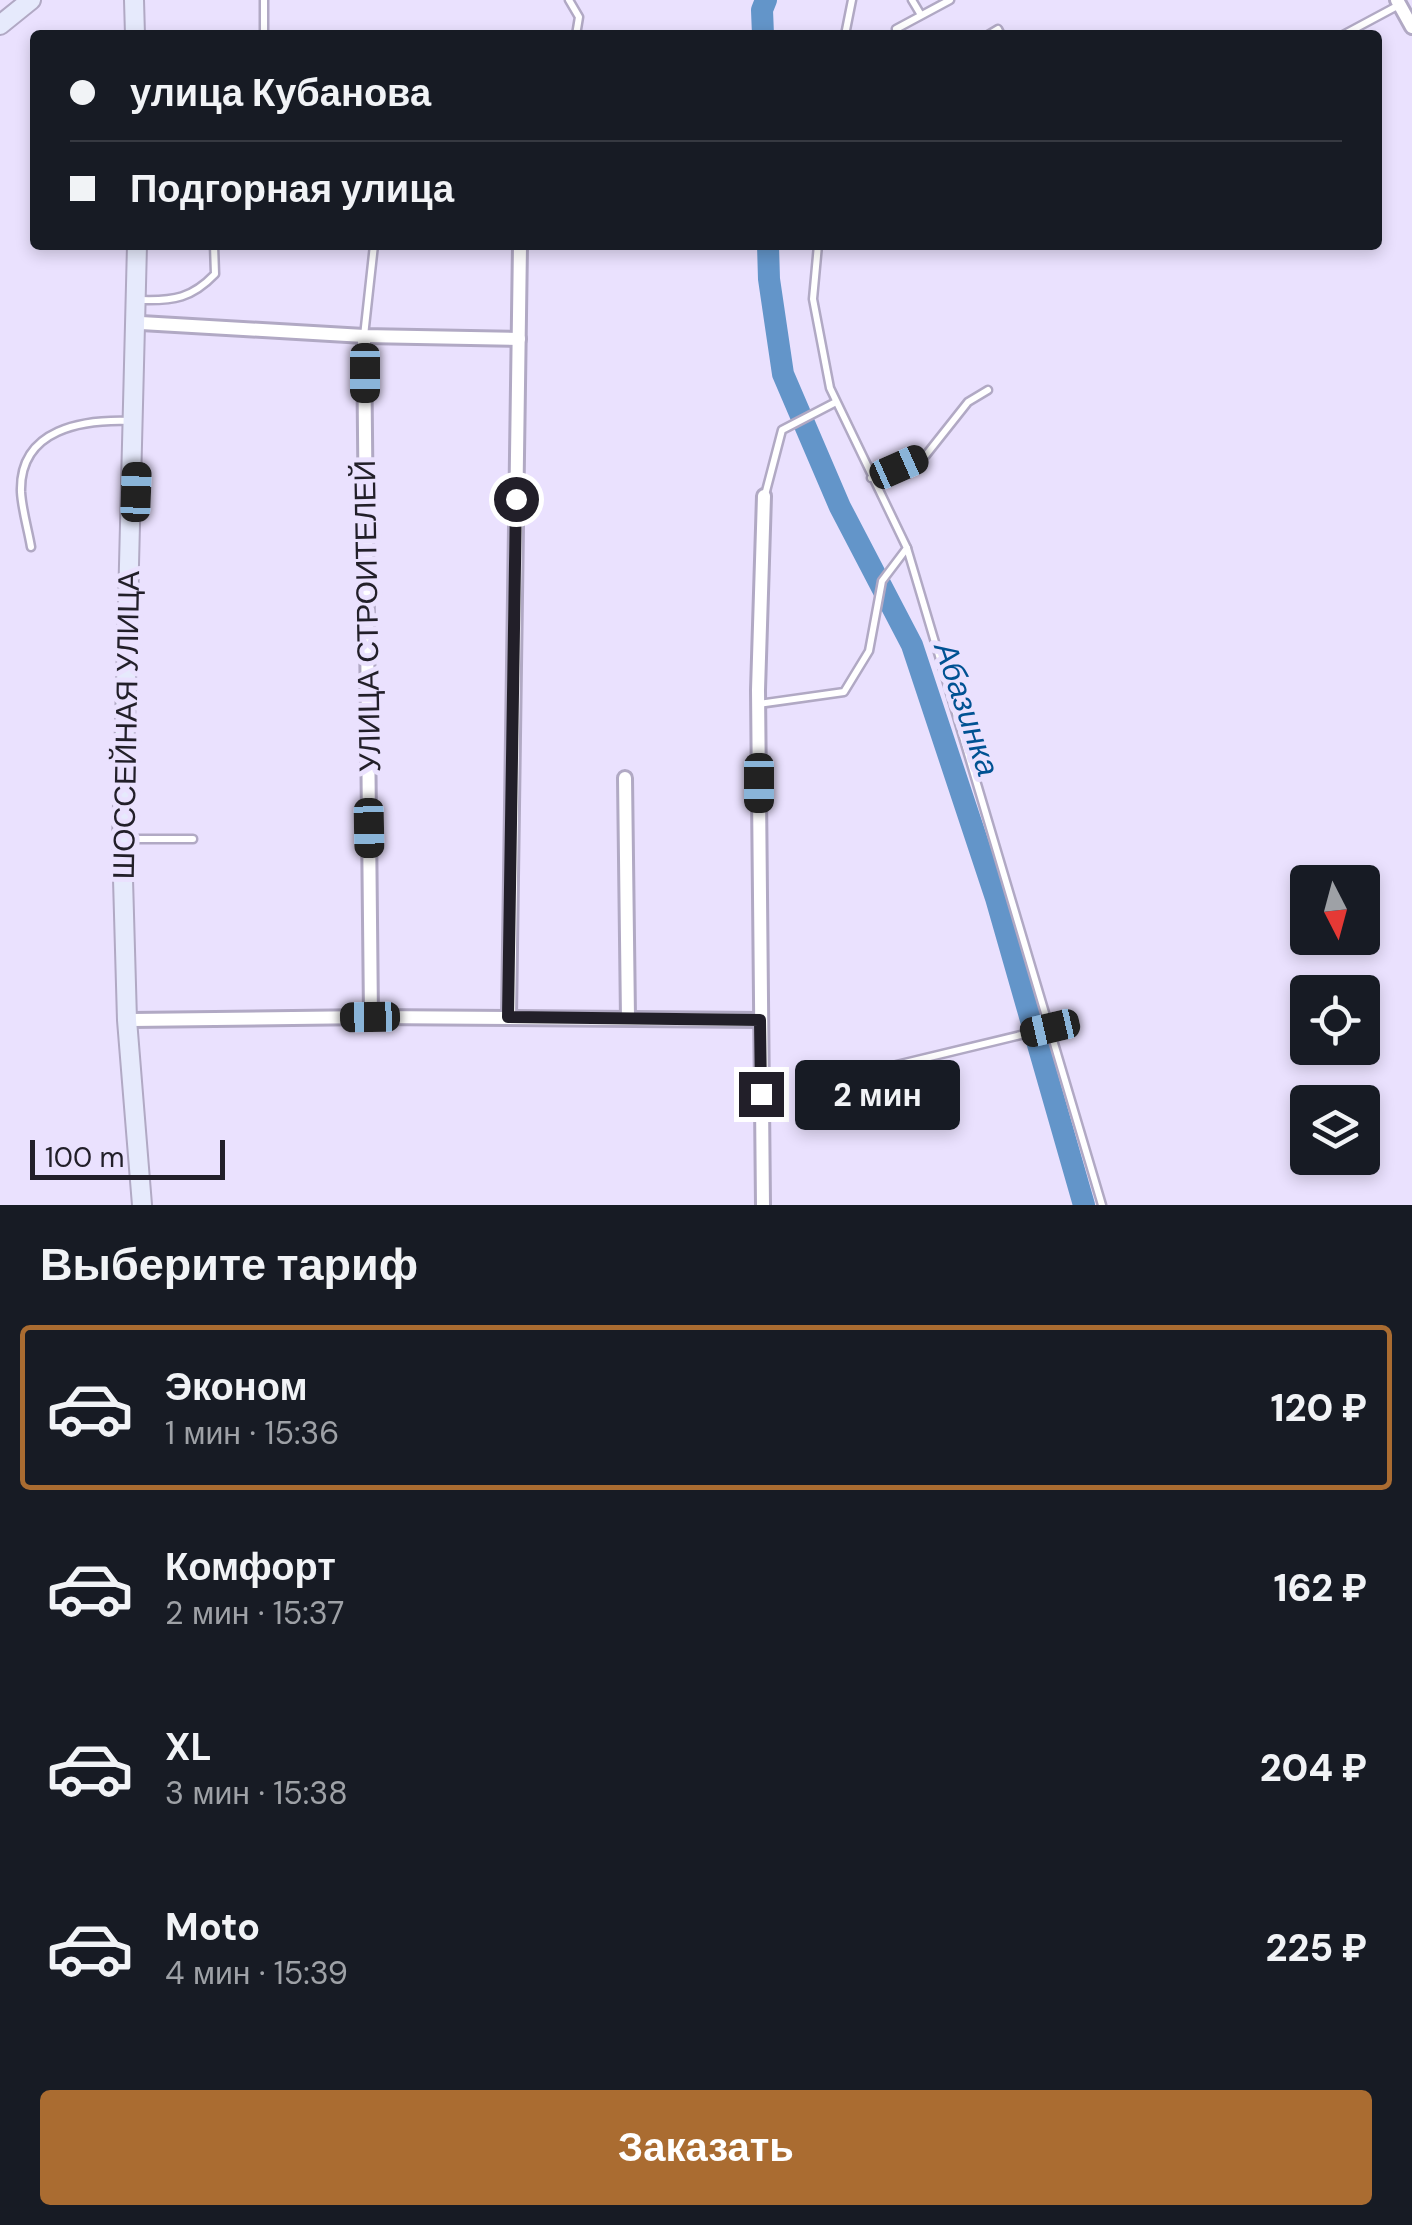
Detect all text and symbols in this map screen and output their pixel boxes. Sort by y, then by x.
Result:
text: улица Кубанова [130,68,431,118]
text: Подгорная улица [130,164,454,214]
car [350,343,380,403]
car [865,441,933,493]
street label: УЛИЦА СТРОИТЕЛЕЙ [345,460,389,772]
car [120,461,152,523]
route start [494,477,539,522]
street label: ШОССЕЙНАЯ УЛИЦА [104,570,148,880]
water label: Абазинка [924,634,1010,782]
car [744,753,774,813]
car [353,798,385,858]
north arrow [1290,865,1380,955]
map controls [1290,865,1380,1175]
button: locate [1290,975,1380,1065]
car [340,1001,400,1033]
car [1017,1007,1083,1049]
callout: 2 мин [796,1059,961,1129]
route end [739,1072,784,1117]
text: 2 мин [833,1074,922,1116]
button: layers [1290,1085,1380,1175]
scale bar [30,1135,225,1180]
text: 100 m [45,1139,124,1176]
text: Выберите тариф [40,1235,418,1294]
text: Эконом [165,1362,308,1412]
icon: car [45,1363,135,1453]
text: 120 ₽ [1271,1383,1367,1433]
text: 1 мин · 15:36 [165,1412,339,1454]
text: Комфорт [165,1542,336,1592]
icon: car [45,1543,135,1633]
text: 162 ₽ [1273,1563,1367,1613]
text: 2 мин · 15:37 [165,1592,344,1634]
text: XL [165,1722,212,1772]
icon: car [45,1723,135,1813]
text: 204 ₽ [1260,1743,1367,1793]
text: 3 мин · 15:38 [165,1772,348,1814]
text: Moto [165,1902,260,1952]
icon: car [45,1903,135,1993]
text: 225 ₽ [1266,1923,1367,1973]
text: 4 мин · 15:39 [165,1952,348,1994]
button: Заказать [40,2090,1372,2205]

